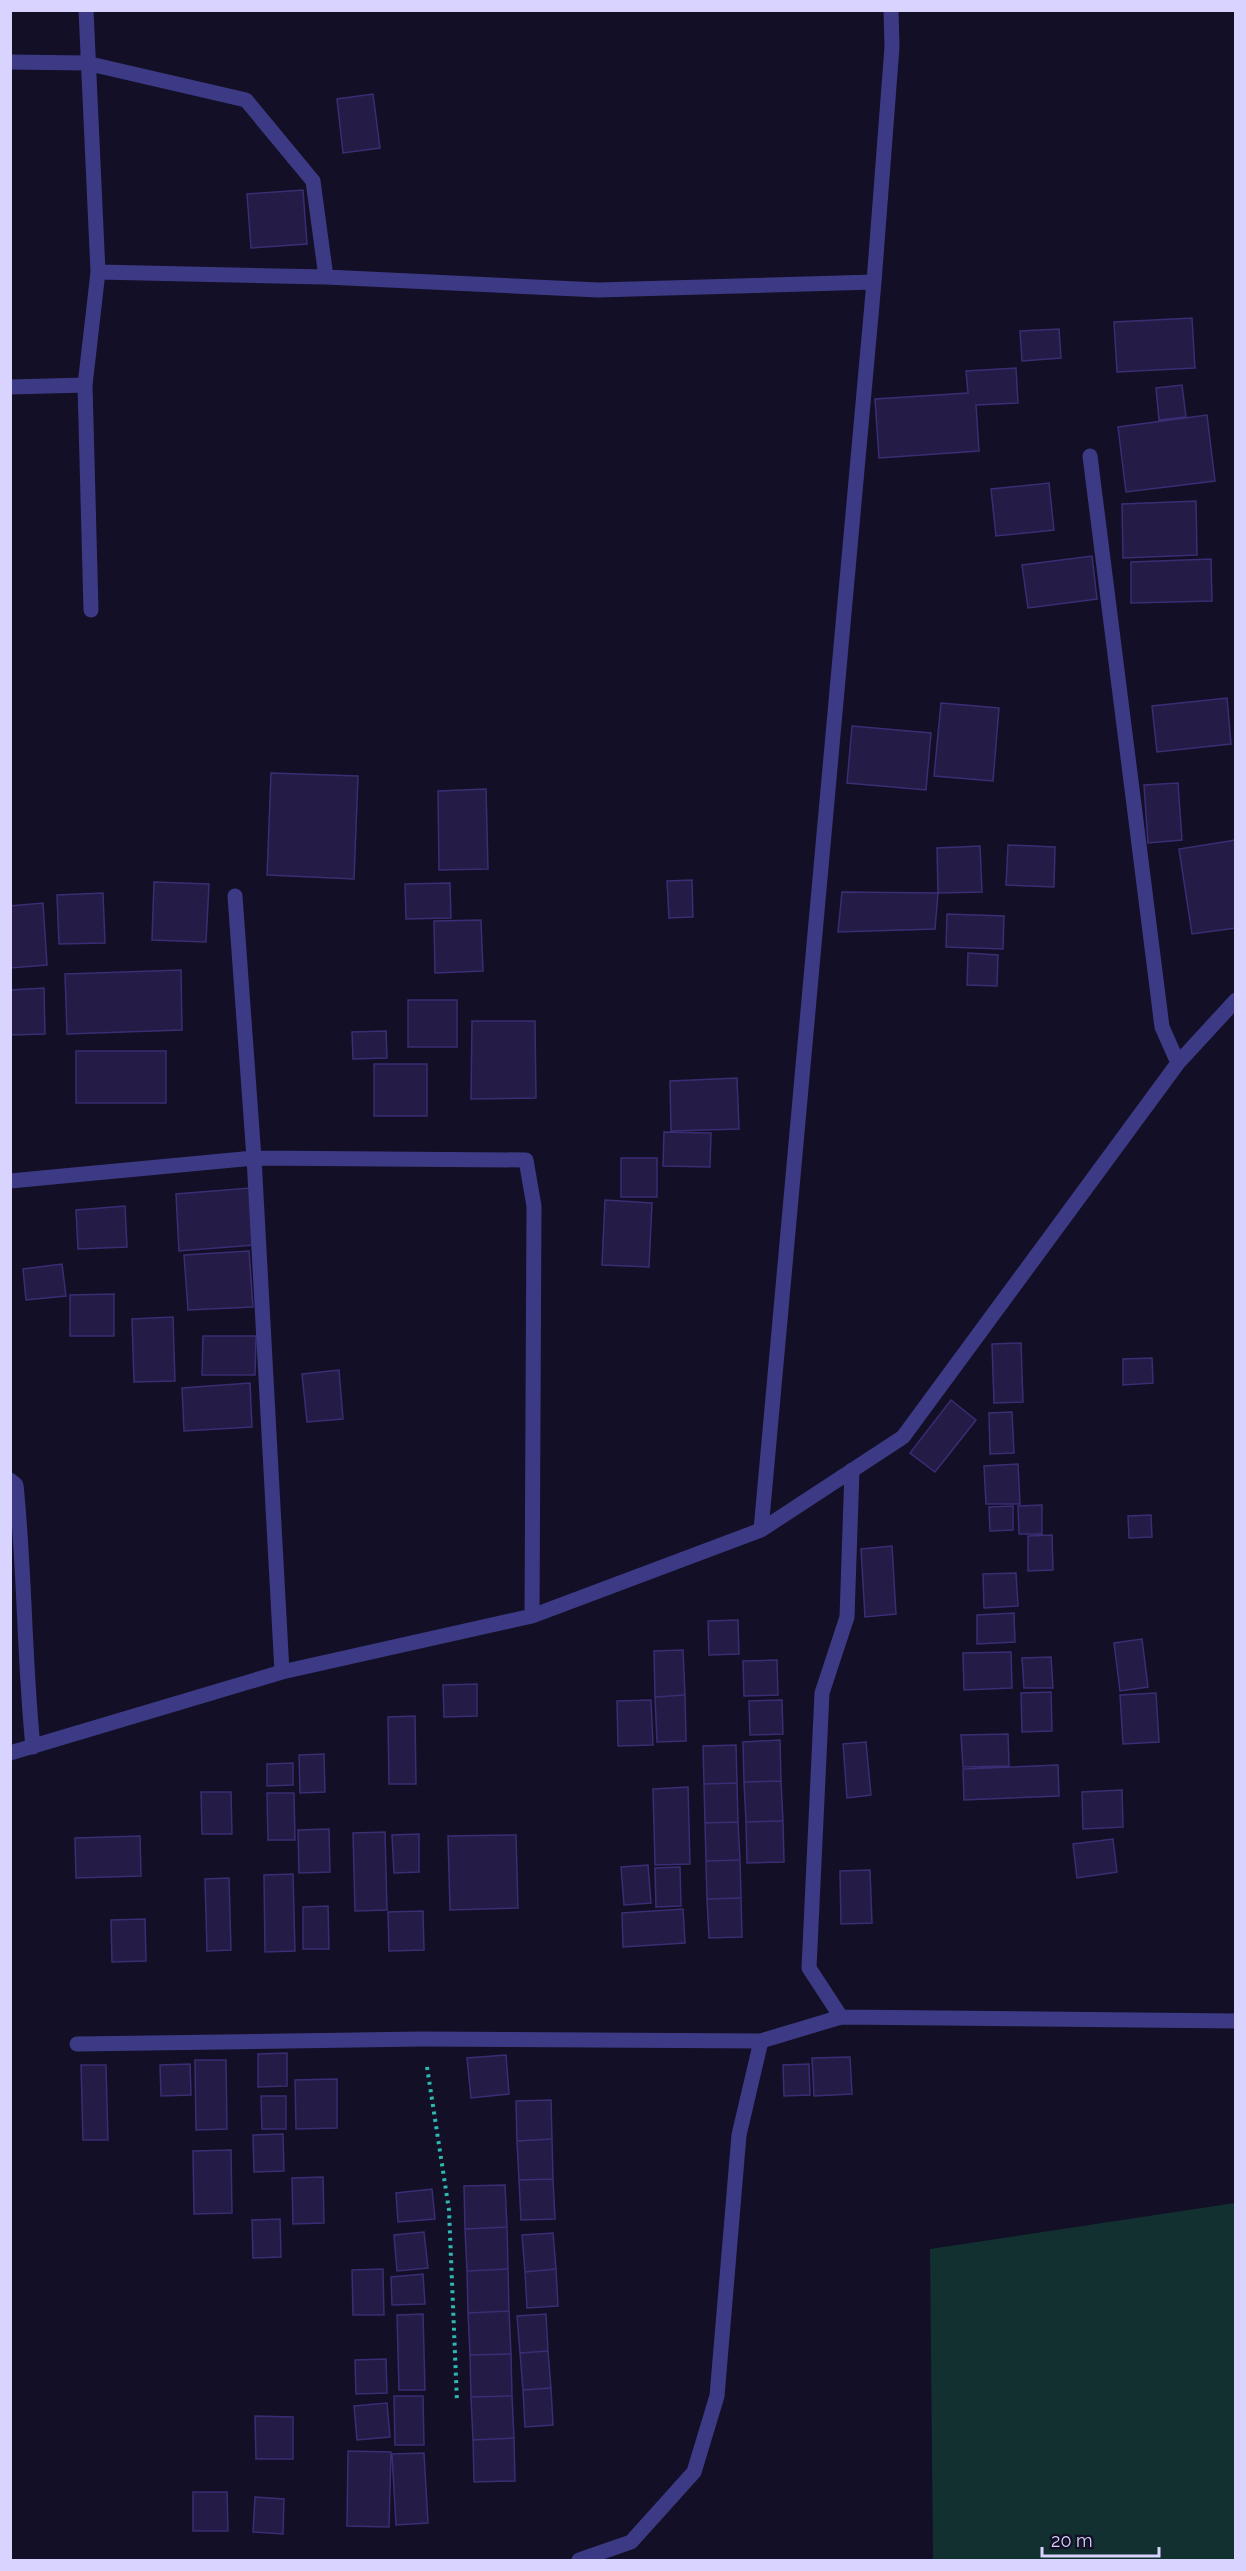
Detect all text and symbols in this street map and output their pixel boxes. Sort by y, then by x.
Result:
scale bar [1042,2520,1159,2558]
text: 20 m [1051,2530,1093,2551]

